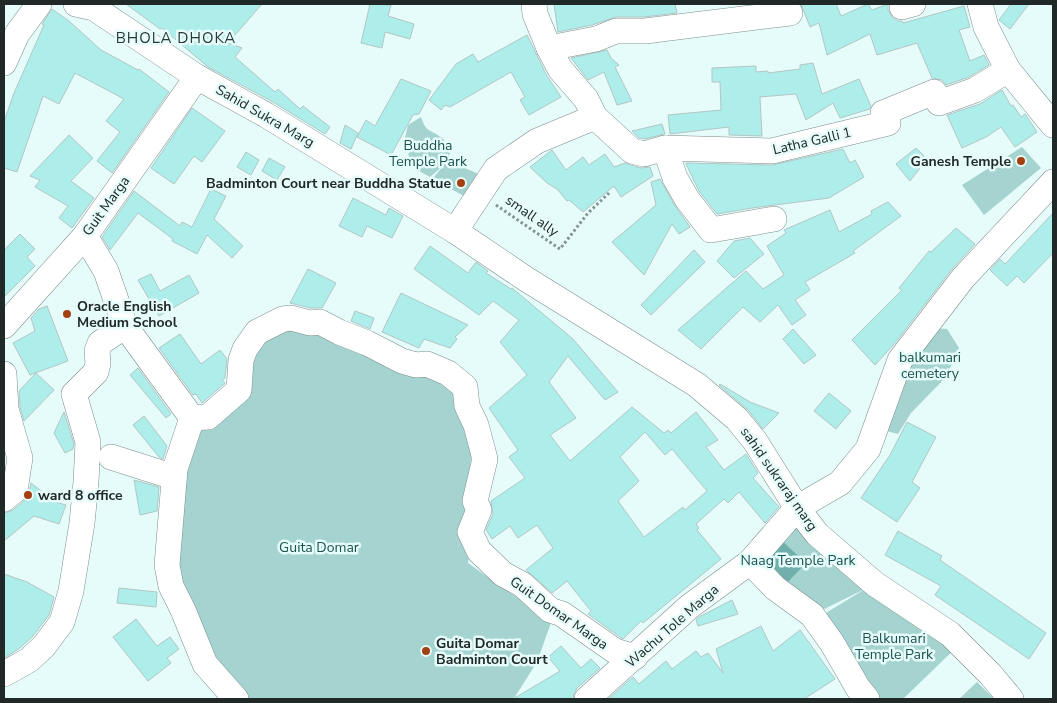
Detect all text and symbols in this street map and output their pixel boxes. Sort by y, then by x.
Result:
district label: BHOLA DHOKA [116,28,236,48]
street label: Sahid Sukra Marg [212,80,318,152]
street label: Latha Galli 1 [771,123,853,159]
park label: Buddha Temple Park [389,136,468,171]
place label: Ganesh Temple [911,152,1011,171]
marker: Ganesh Temple [1015,155,1027,167]
street label: Guit Marga [78,172,134,240]
place label: Badminton Court near Buddha Statue [206,174,451,193]
marker: Badminton Court near Buddha Statue [455,177,467,189]
street label: small ally [502,191,563,242]
place label: Oracle English Medium School [77,297,178,332]
marker: Oracle English Medium School [61,308,73,320]
park label: balkumari cemetery [899,348,961,383]
street label: sahid sukraraj marg [736,423,822,535]
place label: ward 8 office [38,486,123,505]
marker: ward 8 office [22,489,34,501]
park label: Guita Domar [279,538,359,557]
park label: Naag Temple Park [740,551,857,570]
street label: Guit Domar Marga [506,572,612,654]
street label: Wachu Tole Marga [621,580,723,672]
park label: Balkumari Temple Park [855,629,934,664]
place label: Guita Domar Badminton Court [436,634,548,669]
marker: Guita Domar Badminton Court [420,645,432,657]

